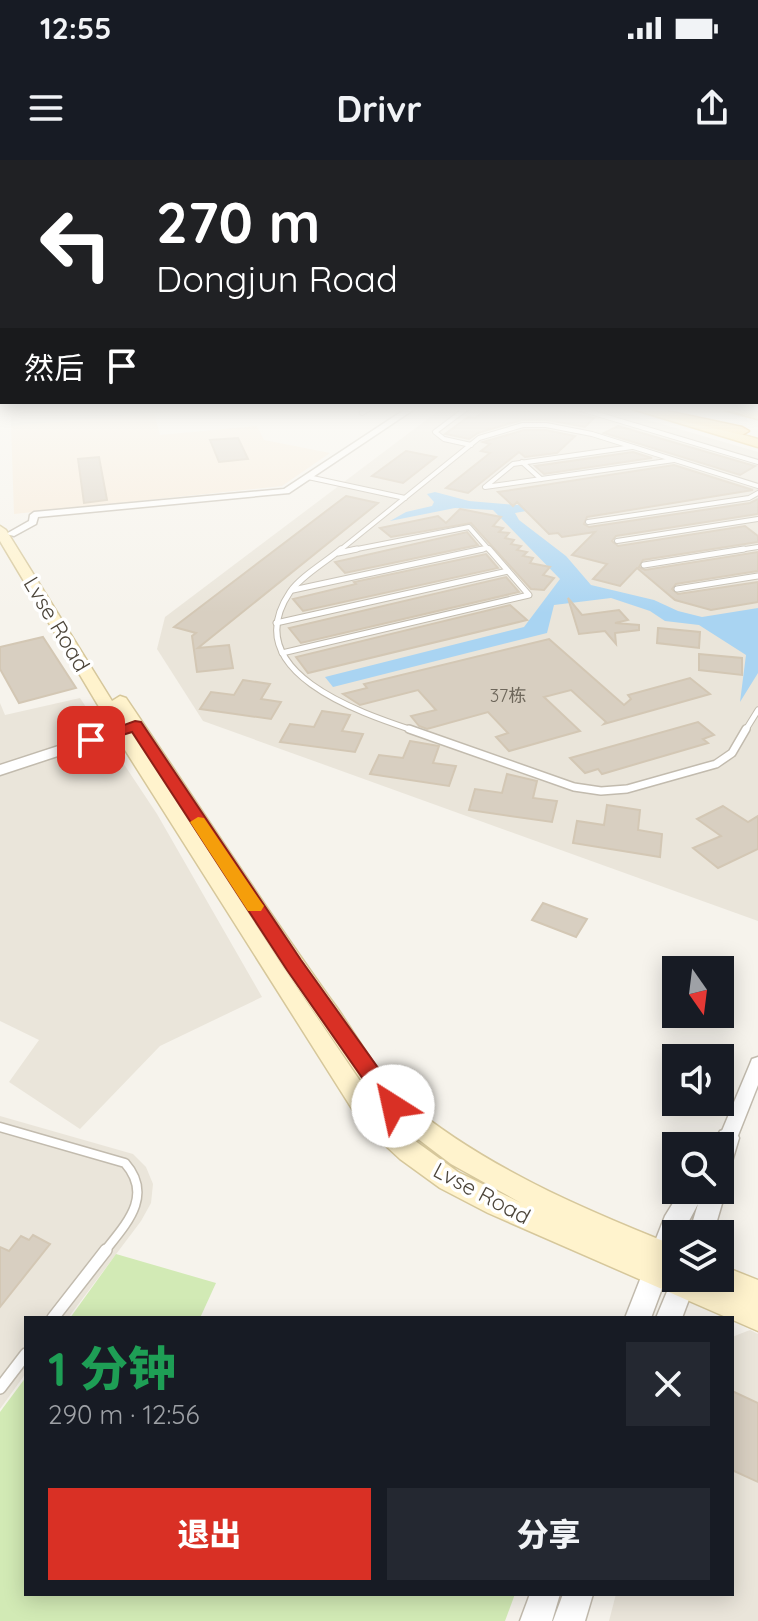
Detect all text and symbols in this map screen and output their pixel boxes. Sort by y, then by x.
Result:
text: 12:55 [40,9,112,47]
icon: menu [24,86,68,130]
text: Drivr [336,86,422,131]
icon: share [690,86,734,130]
text: 270 m [156,187,320,257]
icon: left [24,192,128,296]
text: Dongjun Road [156,256,398,301]
icon: arrive [100,344,144,388]
text: 然后 [24,349,84,387]
street label: Lvse Road [18,571,96,677]
house number: 37栋 [490,684,526,707]
pin [57,706,125,774]
icon: arrive [69,718,113,762]
north arrow [662,956,734,1028]
map controls [662,956,734,1292]
button: sound [662,1044,734,1116]
position arrow [351,1064,435,1148]
button: search [662,1132,734,1204]
street label: Lvse Road [429,1156,535,1230]
button: layers [662,1220,734,1292]
text: 1 分钟 [48,1338,176,1398]
button: close [626,1342,710,1426]
text: 290 m · 12:56 [48,1398,200,1431]
button: 退出 [48,1488,371,1580]
button: 分享 [387,1488,710,1580]

